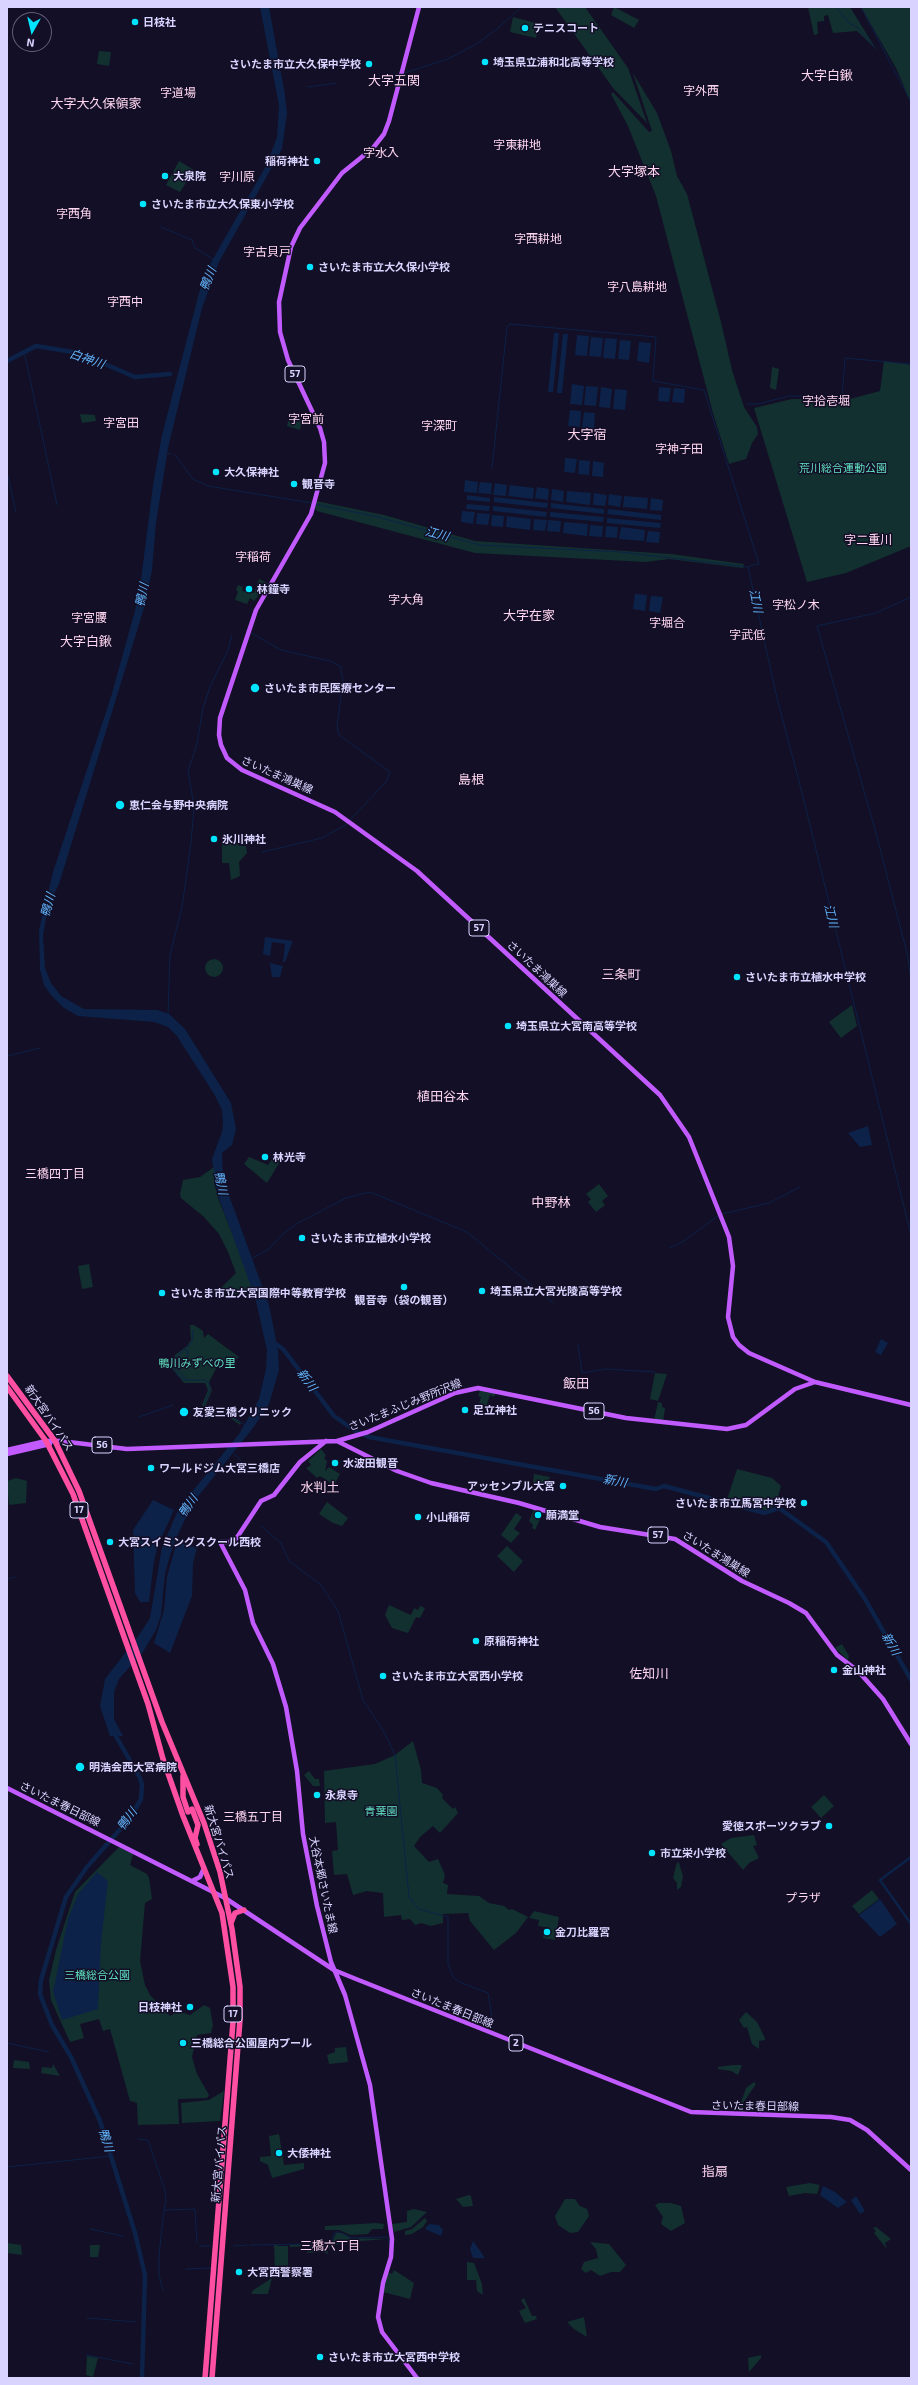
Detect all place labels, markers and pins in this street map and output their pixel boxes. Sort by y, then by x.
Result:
place label: 日枝社 [143,15,176,29]
marker: 日枝社 [130,17,140,27]
place label: テニスコート [533,21,599,35]
marker: テニスコート [520,23,530,33]
place label: 埼玉県立浦和北高等学校 [493,55,614,69]
place label: さいたま市立大久保中学校 [229,57,361,71]
marker: 埼玉県立浦和北高等学校 [480,57,490,67]
marker: さいたま市立大久保中学校 [364,59,374,69]
place label: 稲荷神社 [265,154,309,168]
marker: 稲荷神社 [312,156,322,166]
place label: 大泉院 [173,169,206,183]
marker: 大泉院 [160,171,170,181]
place label: さいたま市立大久保東小学校 [151,197,294,211]
marker: さいたま市立大久保東小学校 [138,199,148,209]
place label: さいたま市立大久保小学校 [318,260,450,274]
marker: さいたま市立大久保小学校 [305,262,315,272]
place label: 大久保神社 [224,465,279,479]
marker: 大久保神社 [211,467,221,477]
place label: 観音寺 [302,477,335,491]
marker: 観音寺 [289,479,299,489]
place label: 林鐘寺 [257,582,290,596]
marker: 林鐘寺 [244,584,254,594]
place label: さいたま市民医療センター [264,681,396,695]
marker: さいたま市民医療センター [249,682,261,694]
place label: 恵仁会与野中央病院 [129,798,228,812]
marker: 恵仁会与野中央病院 [114,799,126,811]
place label: 氷川神社 [222,832,266,846]
marker: 氷川神社 [209,834,219,844]
place label: さいたま市立植水中学校 [745,970,866,984]
marker: さいたま市立植水中学校 [732,972,742,982]
place label: 埼玉県立大宮南高等学校 [516,1019,637,1033]
marker: 埼玉県立大宮南高等学校 [503,1021,513,1031]
place label: 林光寺 [273,1150,306,1164]
marker: 林光寺 [260,1152,270,1162]
place label: さいたま市立植水小学校 [310,1231,431,1245]
marker: さいたま市立植水小学校 [297,1233,307,1243]
marker: 観音寺（袋の観音） [399,1282,409,1292]
place label: 埼玉県立大宮光陵高等学校 [490,1284,622,1298]
place label: さいたま市立大宮国際中等教育学校 [170,1286,346,1300]
marker: 埼玉県立大宮光陵高等学校 [477,1286,487,1296]
marker: さいたま市立大宮国際中等教育学校 [157,1288,167,1298]
place label: 観音寺（袋の観音） [355,1293,453,1307]
place label: 足立神社 [473,1403,517,1417]
place label: 友愛三橋クリニック [193,1405,292,1419]
marker: 足立神社 [460,1405,470,1415]
marker: 友愛三橋クリニック [178,1406,190,1418]
place label: 水波田観音 [343,1456,398,1470]
marker: 水波田観音 [330,1458,340,1468]
place label: ワールドジム大宮三橋店 [159,1461,280,1475]
marker: ワールドジム大宮三橋店 [146,1463,156,1473]
place label: アッセンブル大宮 [467,1479,555,1493]
marker: アッセンブル大宮 [558,1481,568,1491]
place label: さいたま市立馬宮中学校 [675,1496,796,1510]
marker: さいたま市立馬宮中学校 [799,1498,809,1508]
place label: 願満堂 [546,1508,579,1522]
place label: 小山稲荷 [426,1510,470,1524]
marker: 願満堂 [533,1510,543,1520]
marker: 小山稲荷 [413,1512,423,1522]
place label: 大宮スイミングスクール西校 [118,1535,261,1549]
marker: 大宮スイミングスクール西校 [105,1537,115,1547]
place label: 原稲荷神社 [484,1634,539,1648]
marker: 原稲荷神社 [471,1636,481,1646]
place label: 金山神社 [842,1663,886,1677]
marker: 金山神社 [829,1665,839,1675]
place label: さいたま市立大宮西小学校 [391,1669,523,1683]
marker: さいたま市立大宮西小学校 [378,1671,388,1681]
place label: 明浩会西大宮病院 [89,1760,177,1774]
marker: 明浩会西大宮病院 [74,1761,86,1773]
place label: 永泉寺 [325,1788,358,1802]
marker: 永泉寺 [312,1790,322,1800]
place label: 愛徳スポーツクラブ [722,1819,821,1833]
marker: 愛徳スポーツクラブ [824,1821,834,1831]
place label: 市立栄小学校 [660,1846,726,1860]
marker: 市立栄小学校 [647,1848,657,1858]
place label: 金刀比羅宮 [555,1925,610,1939]
marker: 金刀比羅宮 [542,1927,552,1937]
place label: 日枝神社 [138,2000,182,2014]
marker: 日枝神社 [185,2002,195,2012]
place label: 三橋総合公園屋内プール [191,2036,312,2050]
marker: 三橋総合公園屋内プール [178,2038,188,2048]
place label: 大倭神社 [287,2146,331,2160]
marker: 大倭神社 [274,2148,284,2158]
place label: 大宮西警察署 [247,2265,313,2279]
marker: 大宮西警察署 [234,2267,244,2277]
place label: さいたま市立大宮西中学校 [328,2350,460,2364]
marker: さいたま市立大宮西中学校 [315,2352,325,2362]

